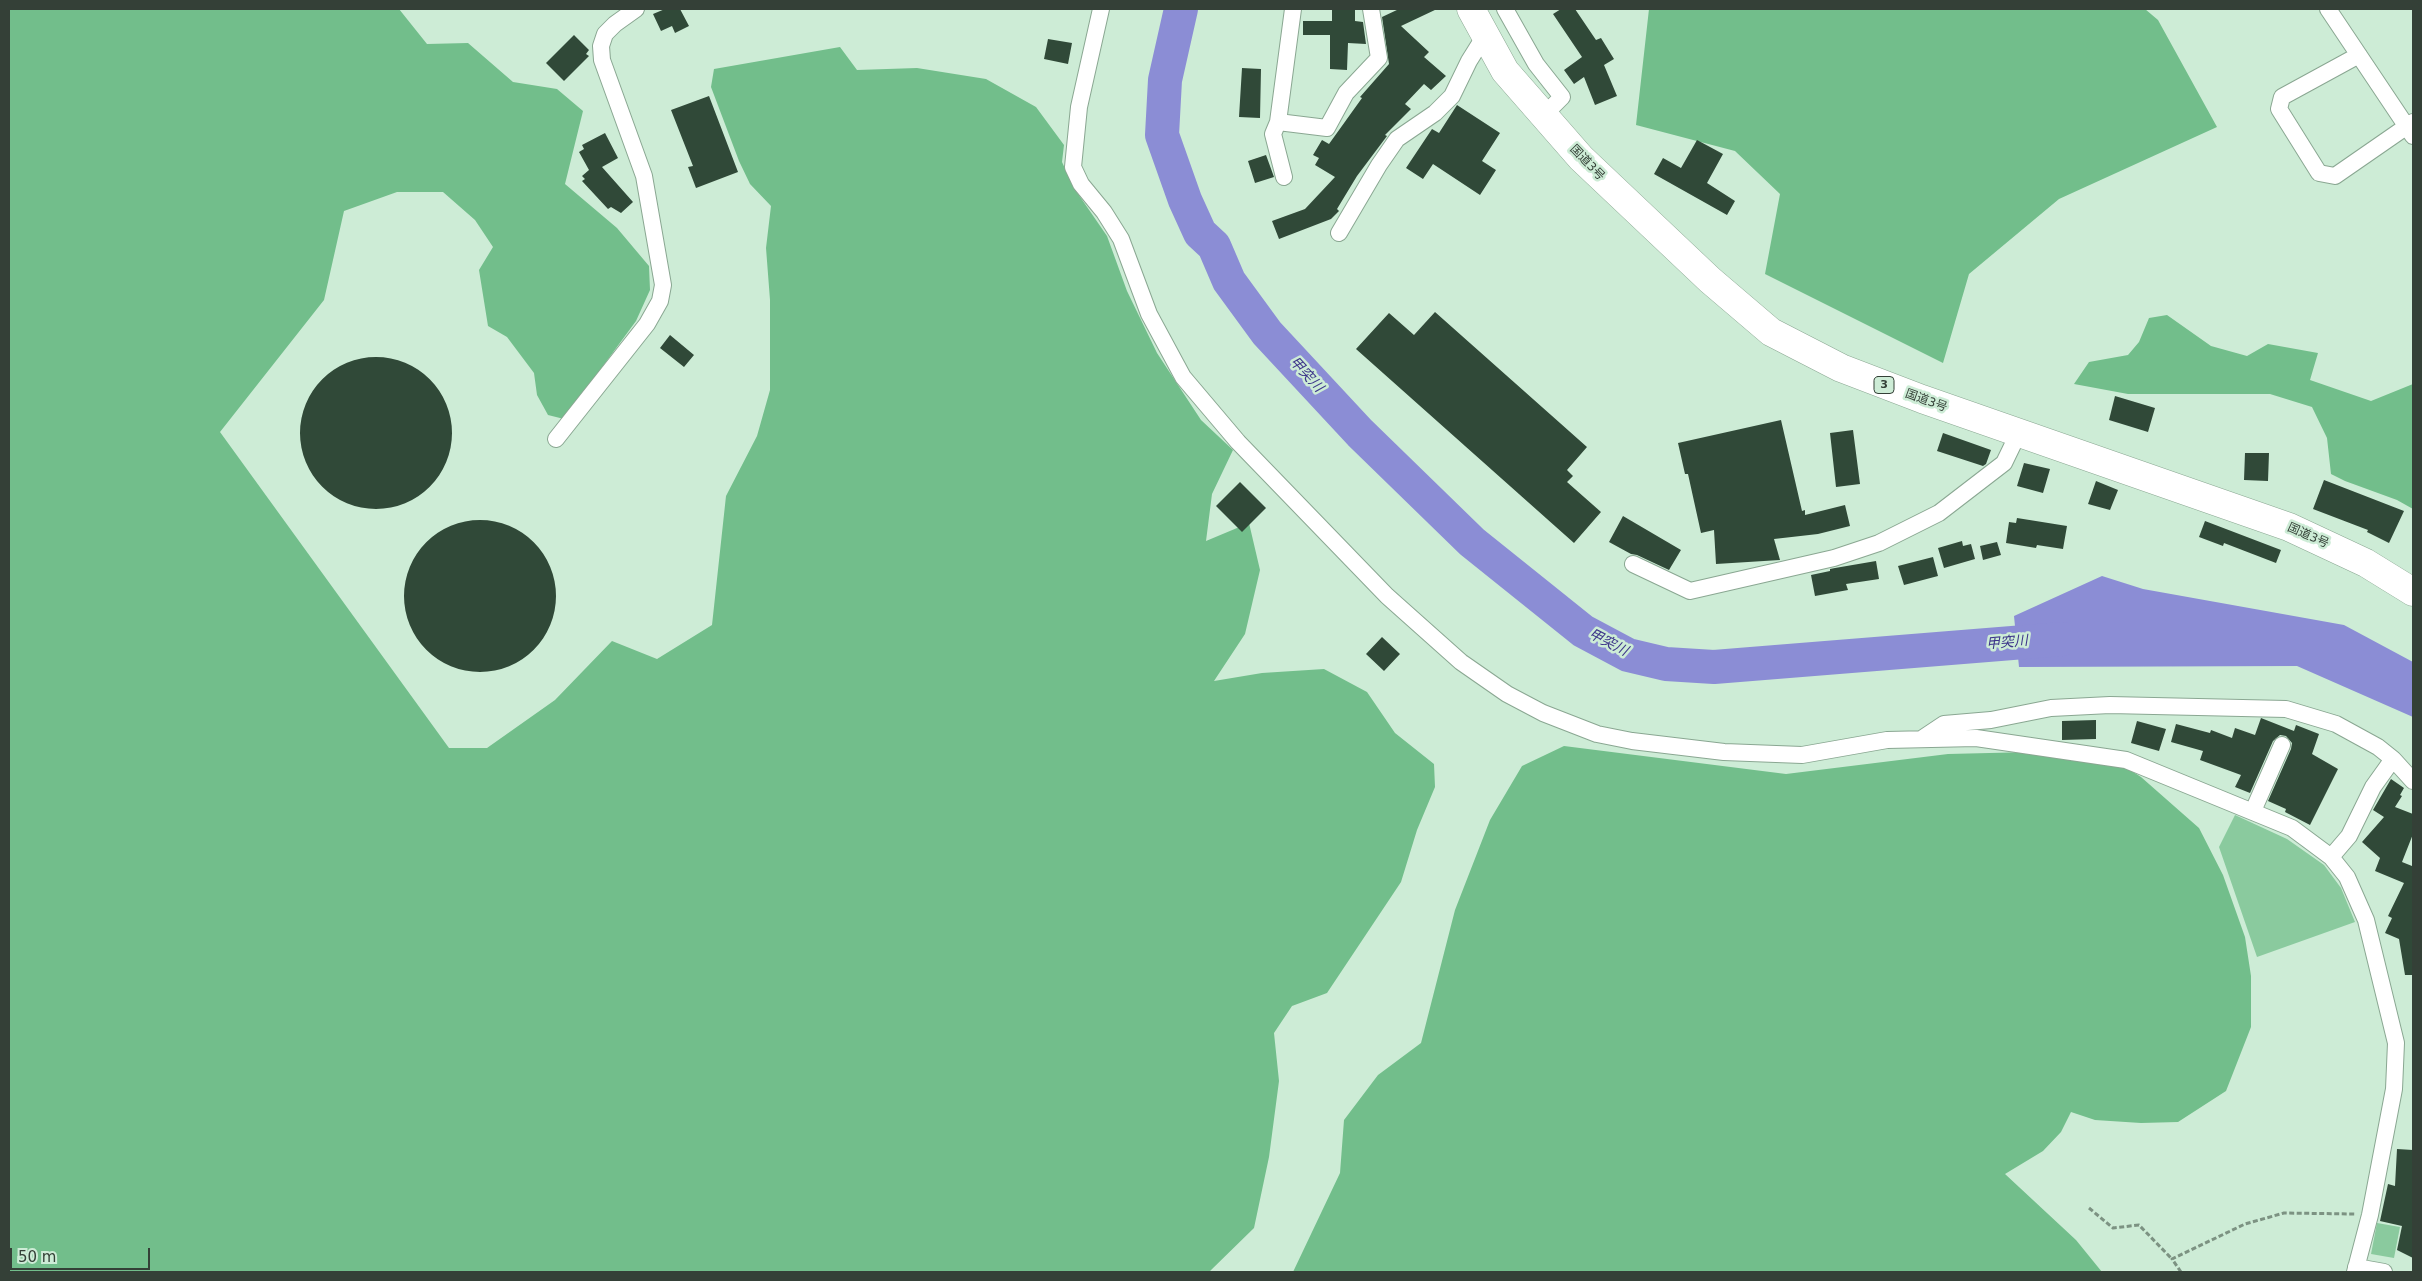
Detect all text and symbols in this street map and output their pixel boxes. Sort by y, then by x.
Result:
street label: 国道3号 [1567,142,1607,184]
water label: 甲突川 [1286,354,1326,396]
road number: 3 [1874,376,1894,394]
street label: 国道3号 [1903,387,1949,415]
street label: 国道3号 [2285,521,2331,551]
water label: 甲突川 [1585,626,1631,660]
water label: 甲突川 [1985,633,2029,653]
scale bar [12,1238,152,1270]
text: 50 m [18,1248,56,1266]

